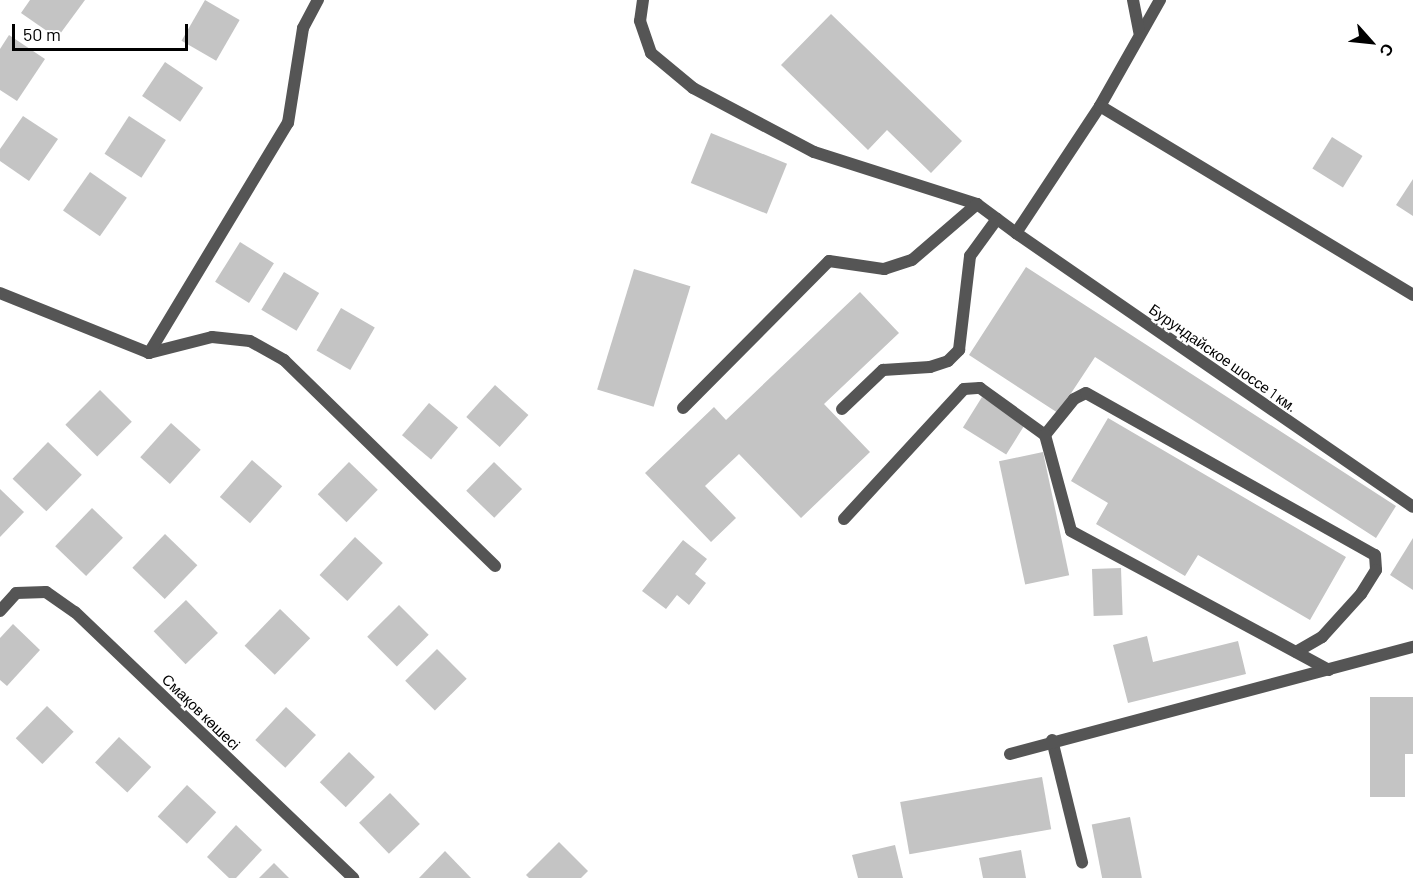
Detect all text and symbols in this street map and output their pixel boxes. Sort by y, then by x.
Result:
scale bar [15,12,190,50]
north arrow [1341,12,1401,72]
text: 50 m [23,23,61,45]
text: С [1376,41,1399,60]
street label: Бурундайское шоссе 1 км. [1146,300,1300,416]
street label: Смақов көшесі [158,670,244,754]

